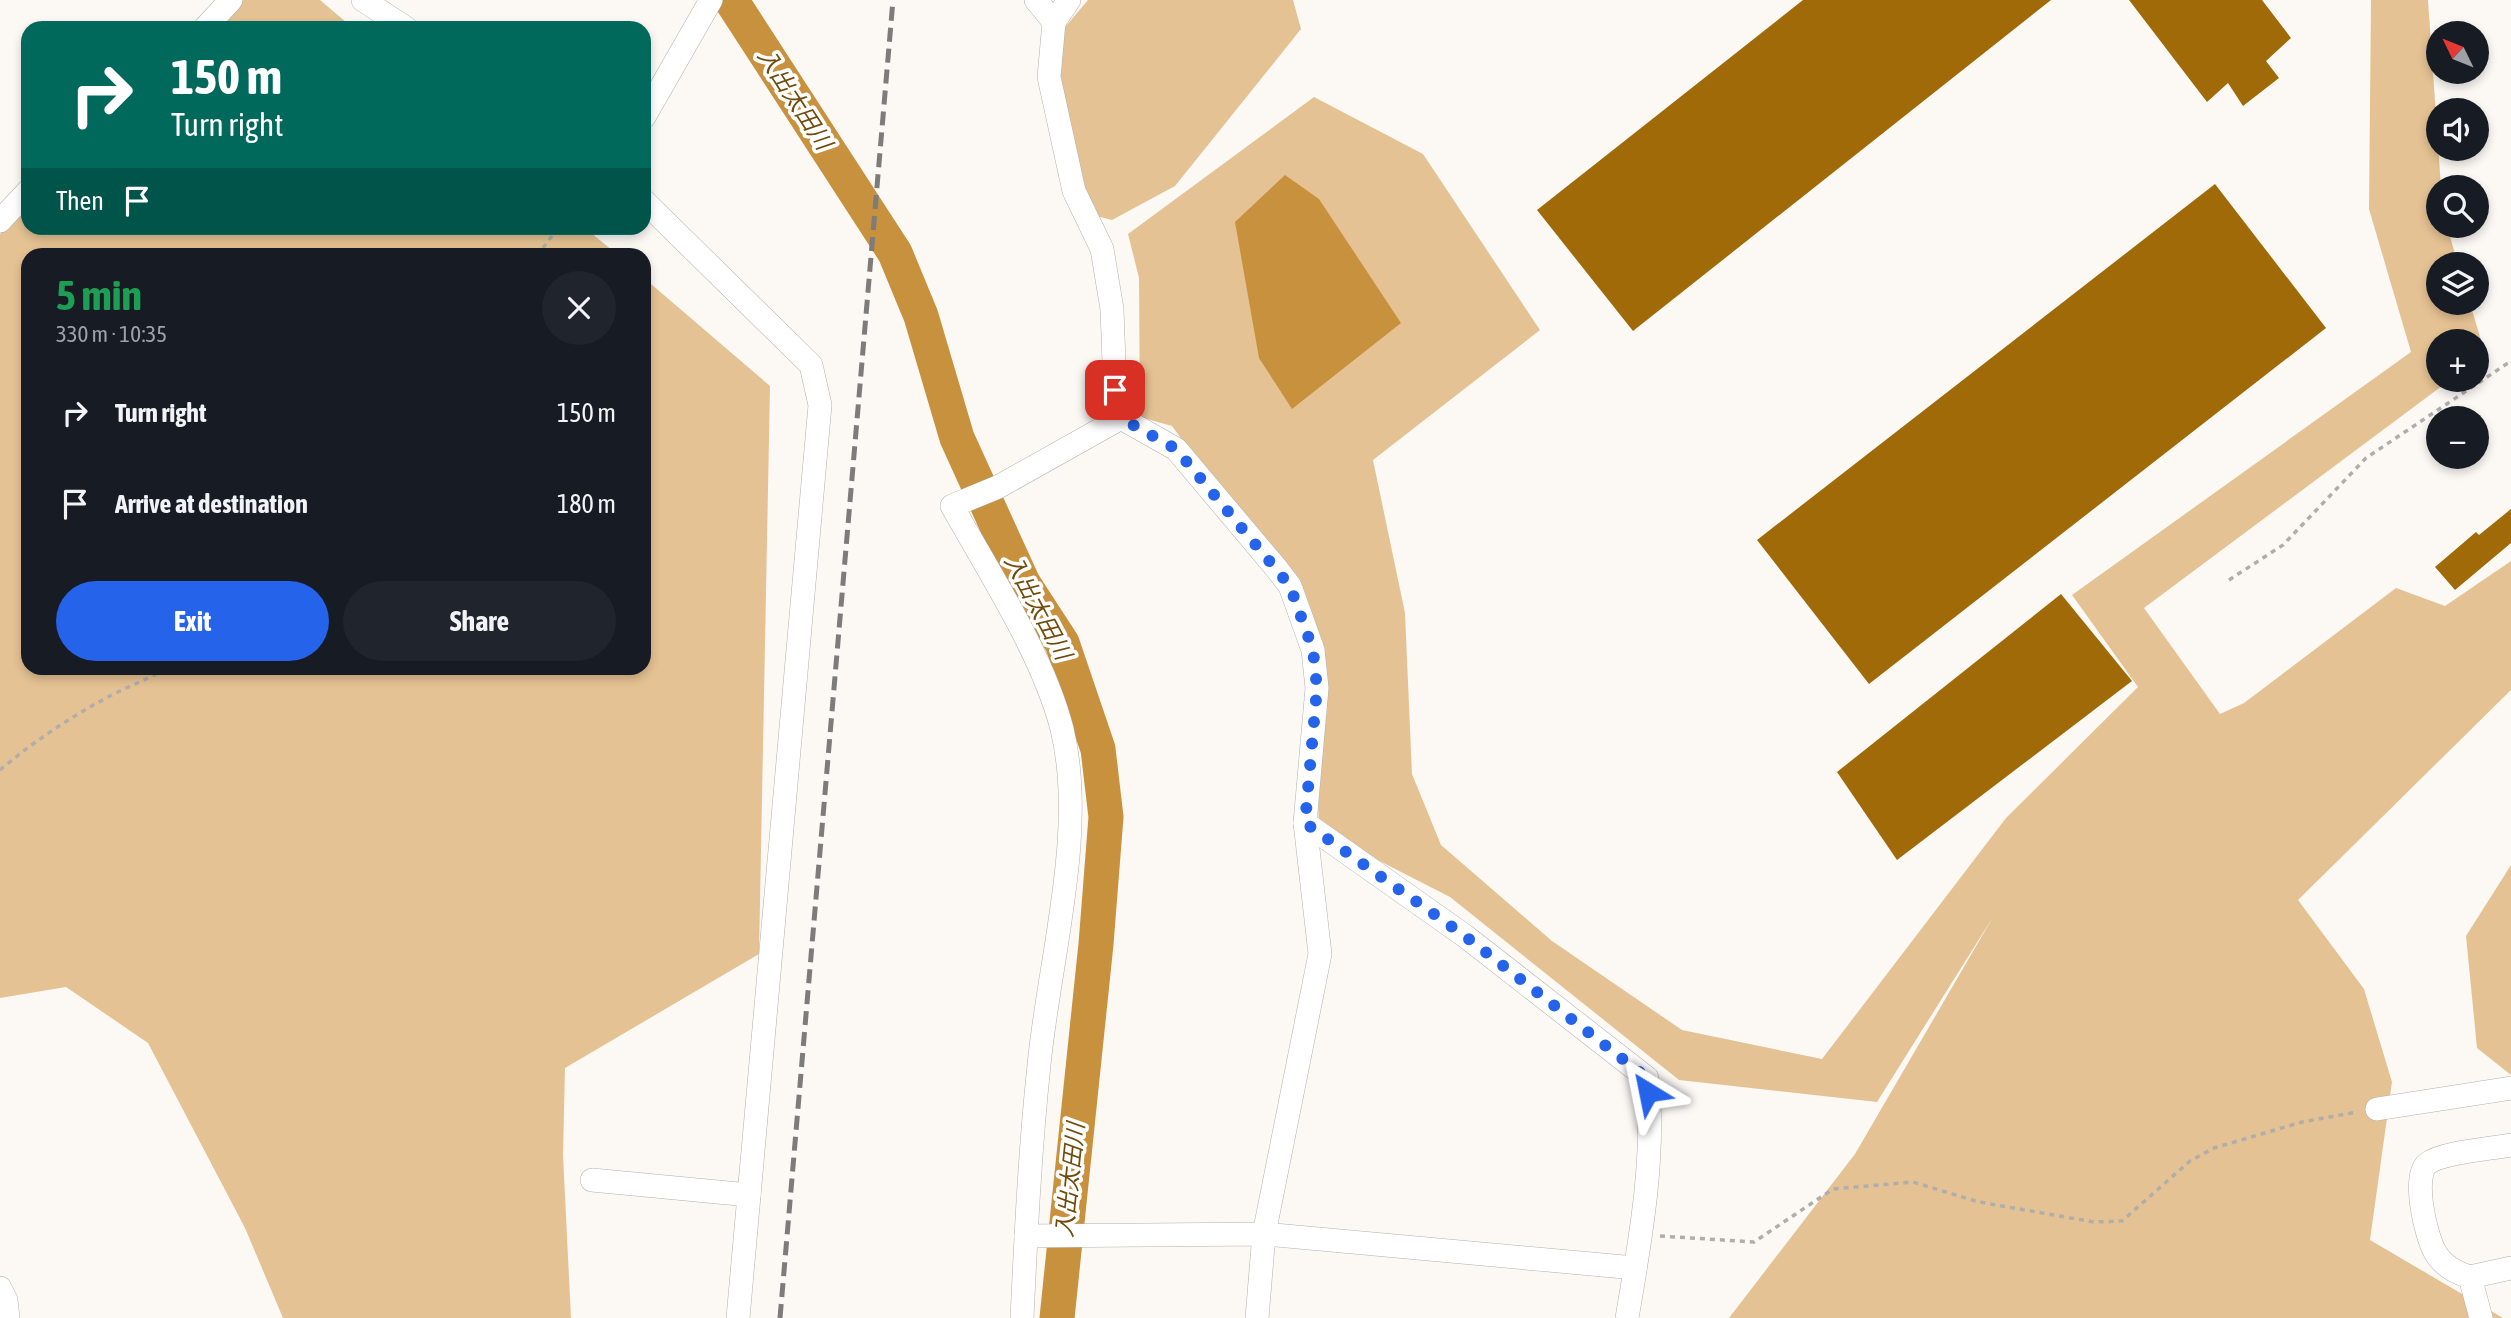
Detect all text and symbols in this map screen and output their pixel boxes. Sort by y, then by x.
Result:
north arrow [2426,21,2488,84]
map controls [2426,21,2489,469]
water label: 入出太田川 [753,44,839,157]
text: 150 m [171,48,282,104]
icon: right [56,49,147,140]
button: sound [2426,98,2489,161]
text: Turn right [171,106,284,143]
button: search [2426,175,2489,238]
icon: arrive [118,182,156,220]
text: Then [56,186,104,216]
button: layers [2426,252,2489,315]
text: 5 min [56,271,142,319]
button: close [542,271,616,345]
text: 330 m · 10:35 [56,321,167,347]
button: + [2426,329,2489,392]
pin [1085,360,1145,420]
icon: arrive [1096,371,1134,409]
icon: right [56,394,94,432]
text: Turn right [115,398,206,428]
text: 150 m [557,398,616,428]
button: − [2426,406,2489,469]
icon: arrive [56,485,94,523]
text: Arrive at destination [115,489,308,519]
text: 180 m [557,489,616,519]
water label: 入出太田川 [1000,550,1078,667]
button: Exit [56,581,329,661]
button: Share [343,581,616,661]
position arrow [1611,1055,1685,1129]
water label: 入出太田川 [1051,1118,1089,1239]

